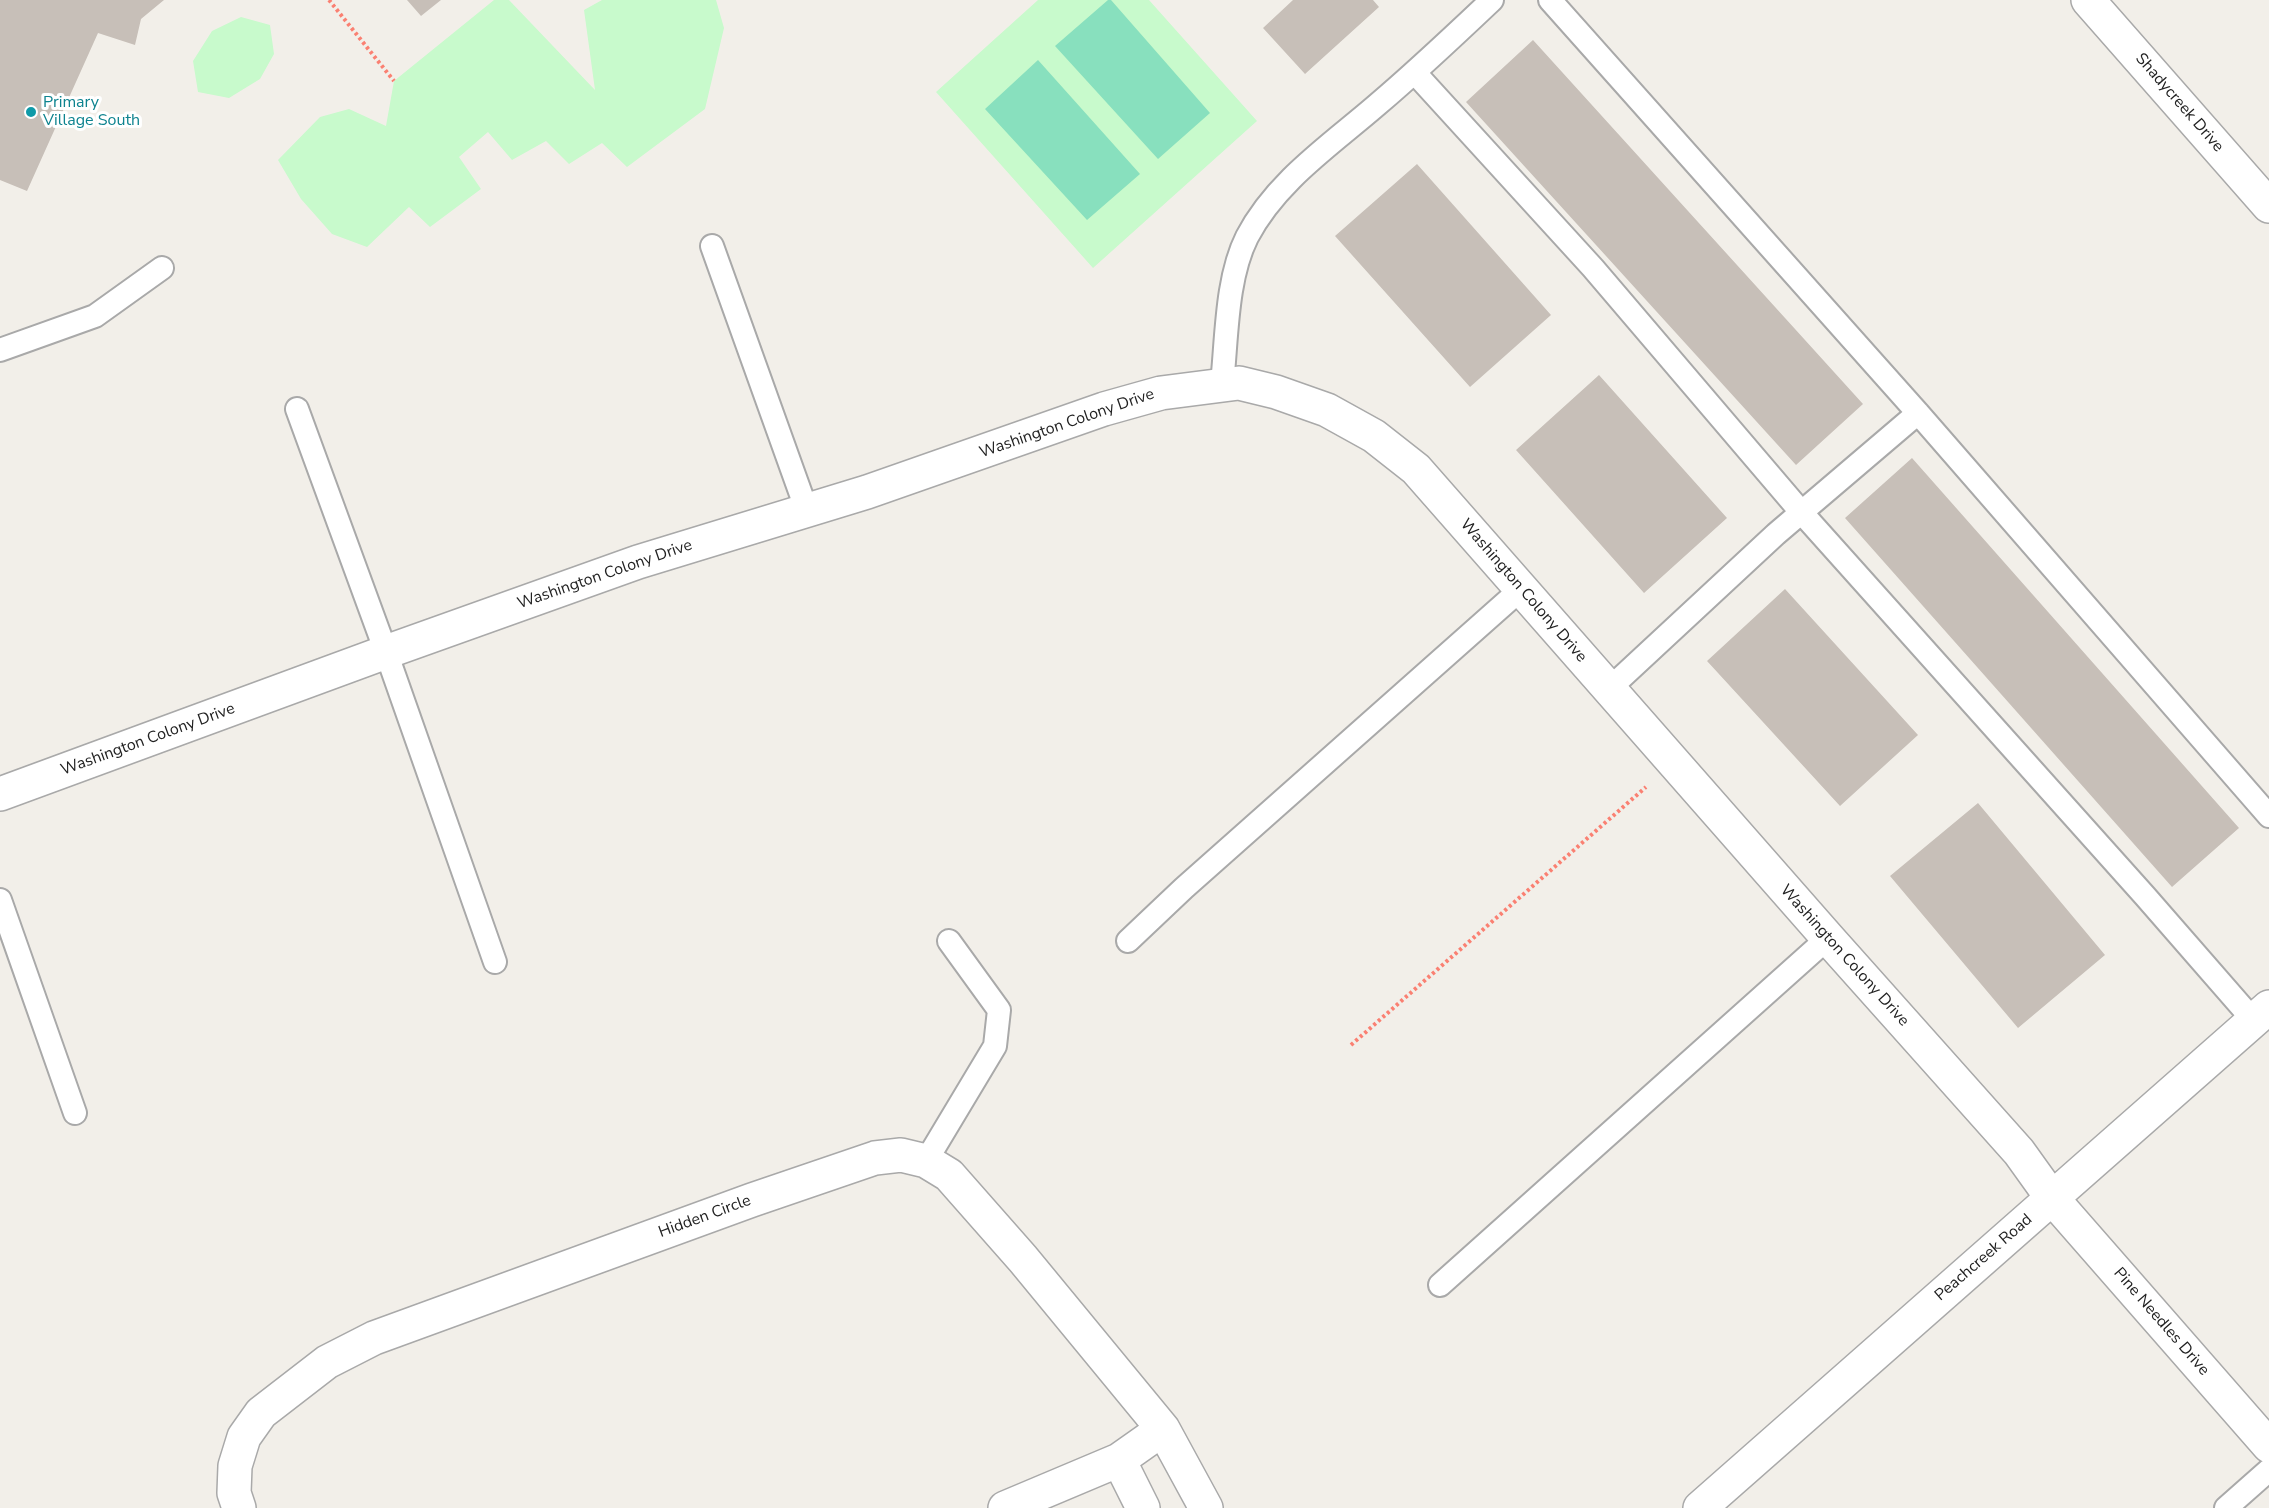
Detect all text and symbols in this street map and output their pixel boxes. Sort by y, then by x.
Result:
street label: Shadycreek Drive [2131,50,2227,156]
place label: Primary Village South [43,93,140,131]
marker: Primary Village South [24,105,38,119]
street label: Washington Colony Drive [977,385,1157,463]
street label: Washington Colony Drive [1455,515,1591,667]
street label: Washington Colony Drive [515,536,695,614]
street label: Washington Colony Drive [58,700,238,780]
street label: Washington Colony Drive [1775,881,1913,1031]
street label: Hidden Circle [656,1191,754,1243]
street label: Peachcreek Road [1931,1211,2037,1305]
street label: Pine Needles Drive [2109,1264,2213,1380]

